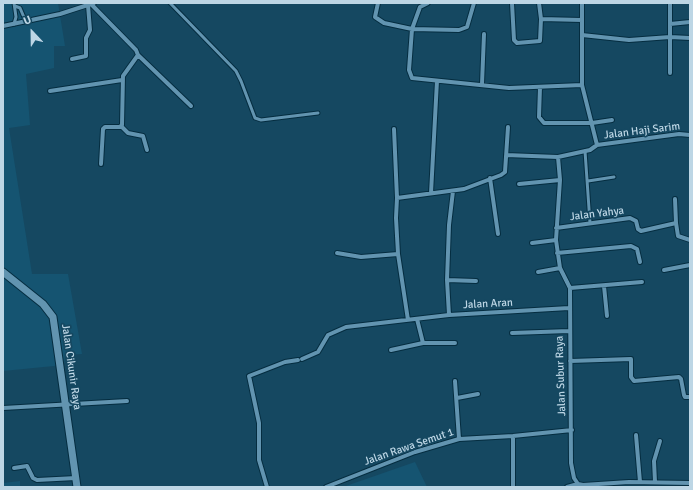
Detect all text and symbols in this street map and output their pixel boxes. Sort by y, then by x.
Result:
north arrow [12,12,52,52]
text: U [21,13,33,28]
street label: Jalan Haji Sarim [603,120,681,142]
street label: Jalan Yahya [569,204,625,224]
street label: Jalan Aran [463,296,513,312]
street label: Jalan Cikunir Raya [58,323,84,411]
street label: Jalan Subur Raya [553,336,569,416]
street label: Jalan Rawa Semut 1 [362,425,456,469]

